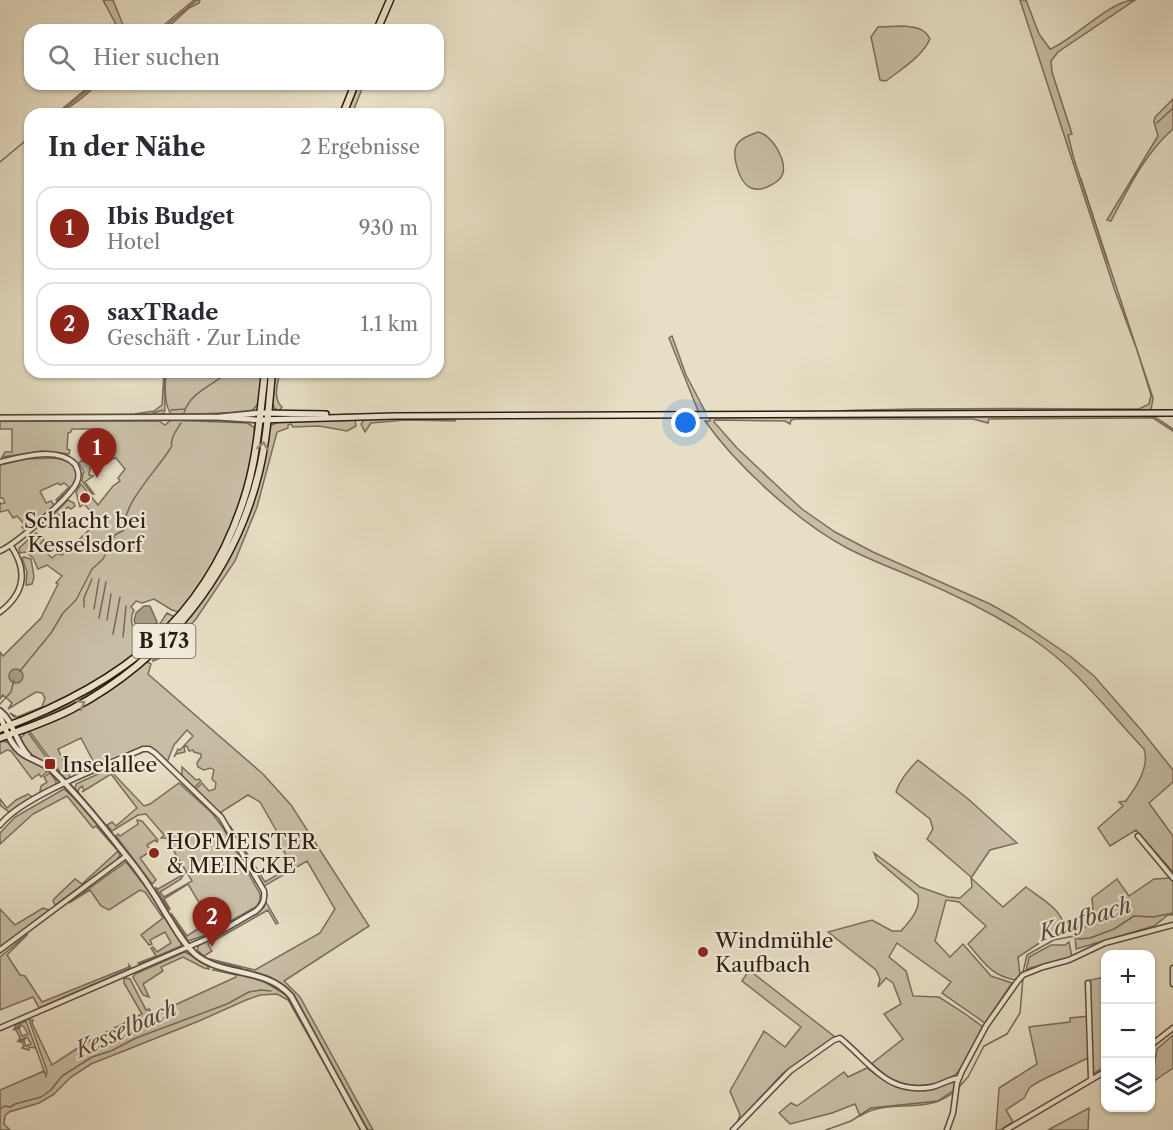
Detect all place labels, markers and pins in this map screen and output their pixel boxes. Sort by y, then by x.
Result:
pin: 1 [78,428,116,478]
marker: Schlacht bei Kesselsdorf [78,491,92,505]
place label: Schlacht bei Kesselsdorf [24,508,146,557]
place label: Inselallee [62,752,157,777]
marker: Inselallee [43,757,57,771]
place label: HOFMEISTER & MEINCKE [166,829,318,878]
marker: HOFMEISTER & MEINCKE [147,846,161,860]
pin: 2 [192,898,232,947]
place label: Windmühle Kaufbach [714,928,834,977]
marker: Windmühle Kaufbach [696,945,710,959]

